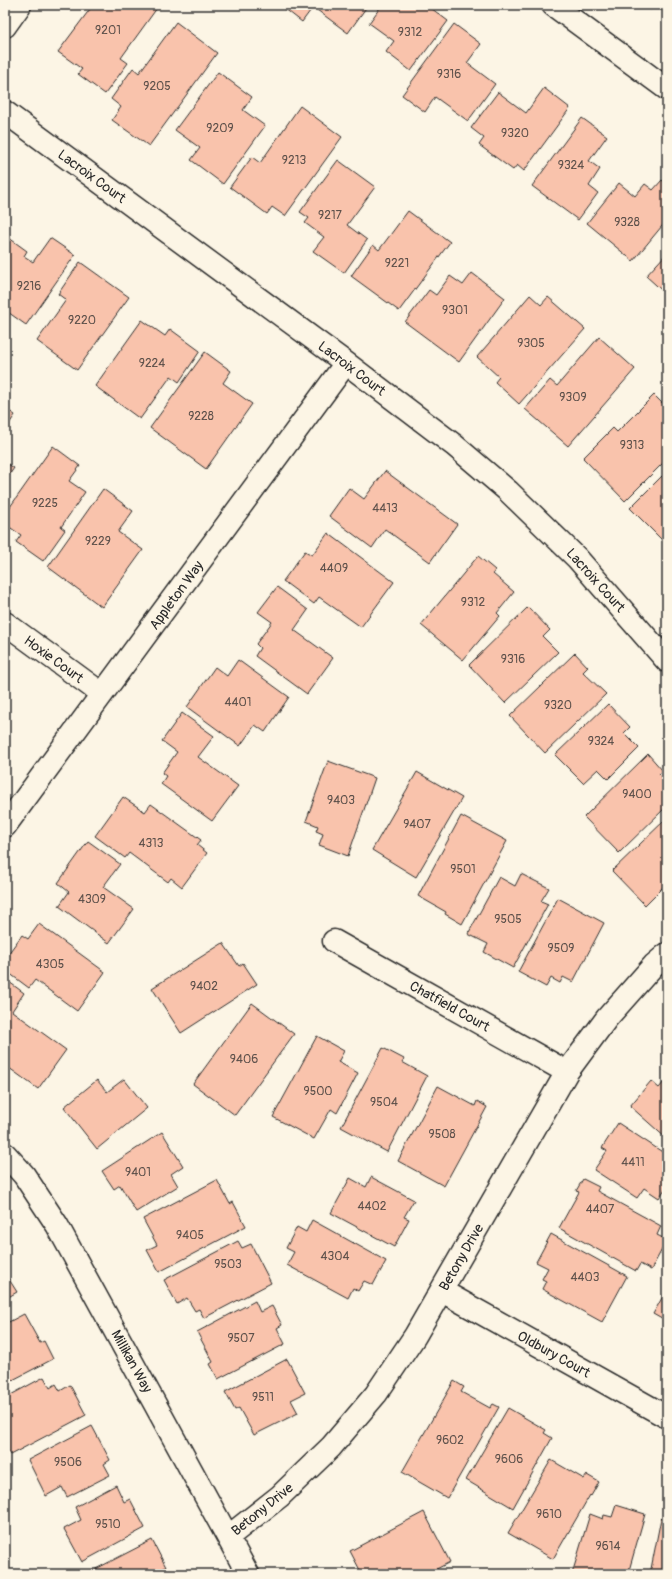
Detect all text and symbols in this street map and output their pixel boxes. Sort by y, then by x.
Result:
house number: 9201 [95,23,121,38]
house number: 9312 [398,25,422,40]
house number: 9316 [437,67,461,82]
house number: 9205 [143,79,171,94]
house number: 9209 [206,121,234,136]
house number: 9320 [501,126,529,141]
street label: Lacroix Court [54,146,129,207]
house number: 9213 [282,153,306,168]
house number: 9324 [558,158,584,173]
house number: 9217 [318,208,343,223]
house number: 9328 [614,215,640,230]
house number: 9221 [385,256,409,271]
house number: 9216 [17,279,41,294]
house number: 9301 [442,303,468,318]
house number: 9220 [68,313,96,328]
house number: 9305 [517,336,545,351]
street label: Lacroix Court [315,338,389,400]
house number: 9224 [139,356,165,371]
house number: 9309 [559,390,587,405]
house number: 9228 [188,409,214,424]
house number: 9313 [620,438,644,453]
house number: 9225 [32,496,58,511]
house number: 4413 [372,501,398,516]
house number: 9229 [85,534,111,549]
street label: Lacroix Court [563,545,629,616]
street label: Appleton Way [146,558,207,633]
house number: 4409 [320,561,348,576]
house number: 9312 [461,595,485,610]
street label: Hoxie Court [21,632,87,687]
house number: 9316 [501,652,525,667]
house number: 4401 [225,695,251,710]
house number: 9320 [544,698,572,713]
house number: 9324 [588,734,614,749]
house number: 9400 [622,787,652,802]
house number: 9403 [327,793,355,808]
house number: 9407 [403,817,431,832]
house number: 4313 [138,836,164,851]
house number: 9501 [450,862,476,877]
house number: 4309 [78,892,106,907]
house number: 9505 [494,912,522,927]
house number: 9509 [547,941,575,956]
house number: 4305 [36,957,64,972]
street label: Chatfield Court [407,977,493,1036]
house number: 9402 [190,979,218,994]
house number: 9406 [230,1052,258,1067]
house number: 9500 [303,1084,333,1099]
house number: 9504 [370,1095,398,1110]
house number: 9508 [429,1127,455,1142]
house number: 4411 [621,1155,645,1170]
house number: 9401 [125,1165,151,1180]
house number: 4402 [358,1199,387,1214]
house number: 4407 [586,1202,615,1217]
street label: Betony Drive [435,1221,487,1294]
house number: 9405 [176,1228,204,1243]
house number: 4304 [321,1249,349,1264]
house number: 9503 [214,1257,242,1272]
house number: 4403 [571,1270,600,1285]
street label: Millikan Way [107,1327,156,1396]
street label: Oldbury Court [514,1327,594,1382]
house number: 9507 [227,1331,255,1346]
house number: 9511 [252,1390,274,1405]
house number: 9602 [436,1433,464,1448]
house number: 9606 [495,1452,523,1467]
house number: 9506 [54,1455,82,1470]
street label: Betony Drive [228,1479,297,1539]
house number: 9610 [536,1507,562,1522]
house number: 9510 [95,1517,121,1532]
house number: 9614 [596,1539,620,1554]

